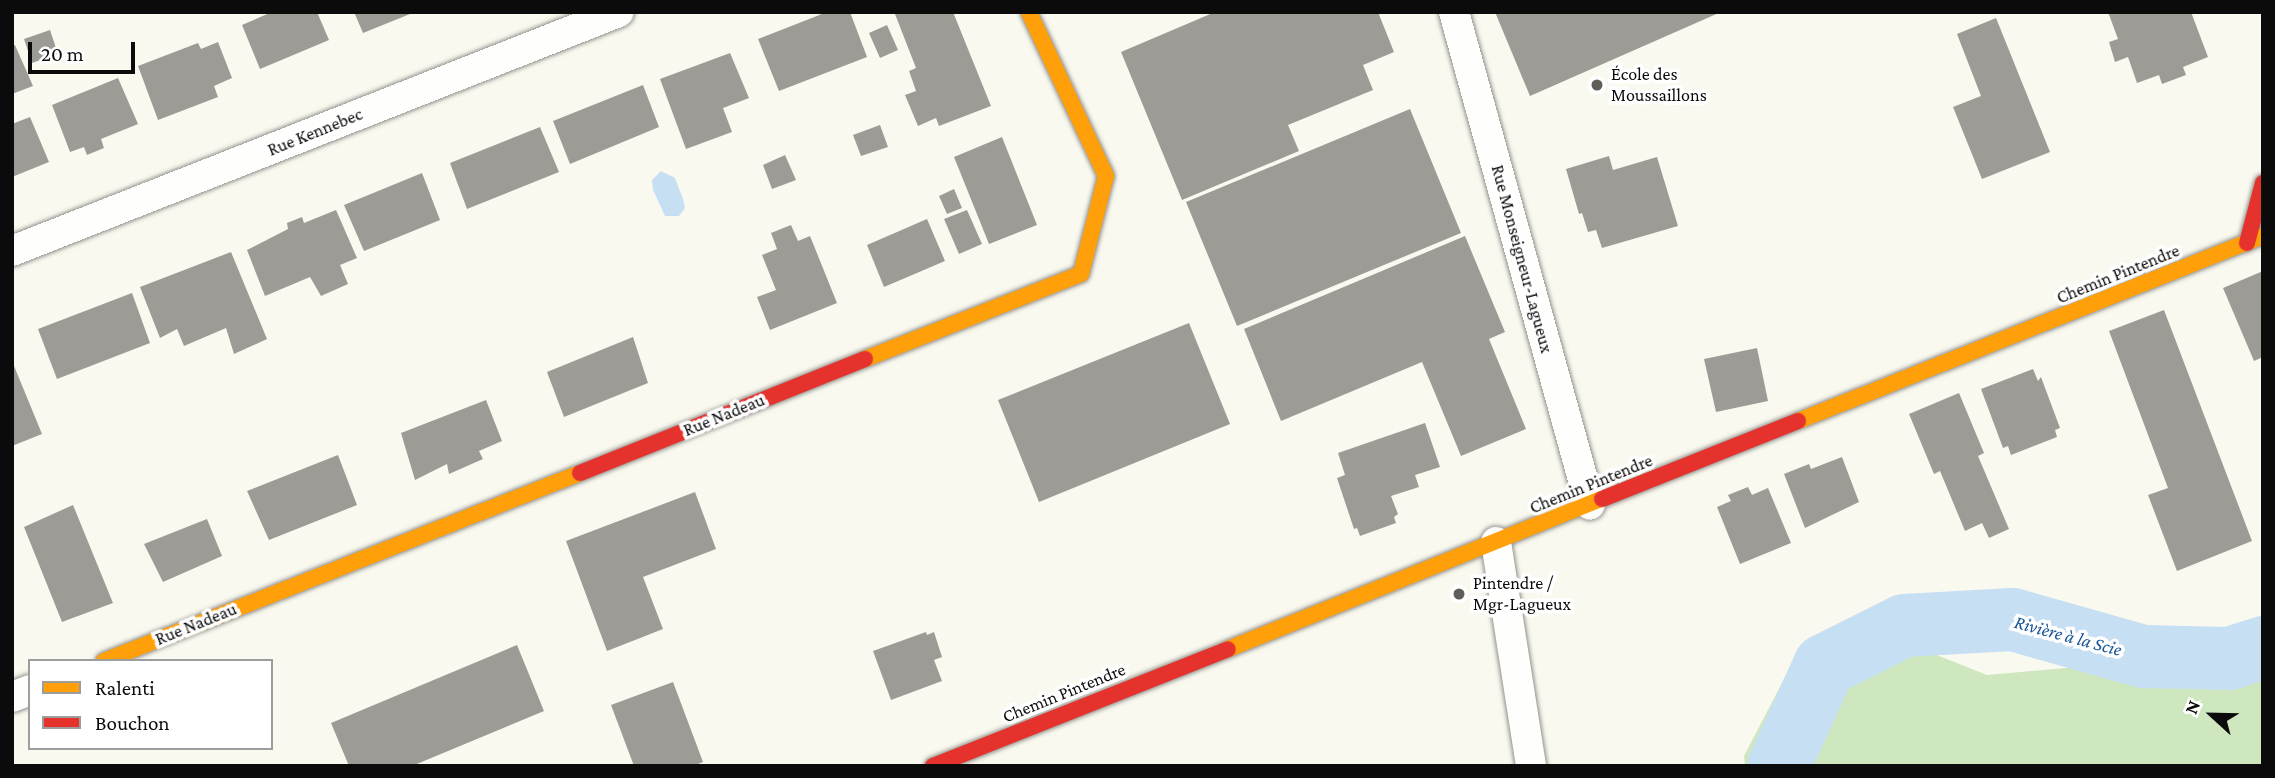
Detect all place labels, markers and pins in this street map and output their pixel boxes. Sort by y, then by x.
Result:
place label: École des Moussaillons [1611,64,1707,106]
marker: École des Moussaillons [1589,77,1605,93]
place label: Pintendre / Mgr-Lagueux [1473,573,1571,616]
marker: Pintendre / Mgr-Lagueux [1451,586,1467,602]

